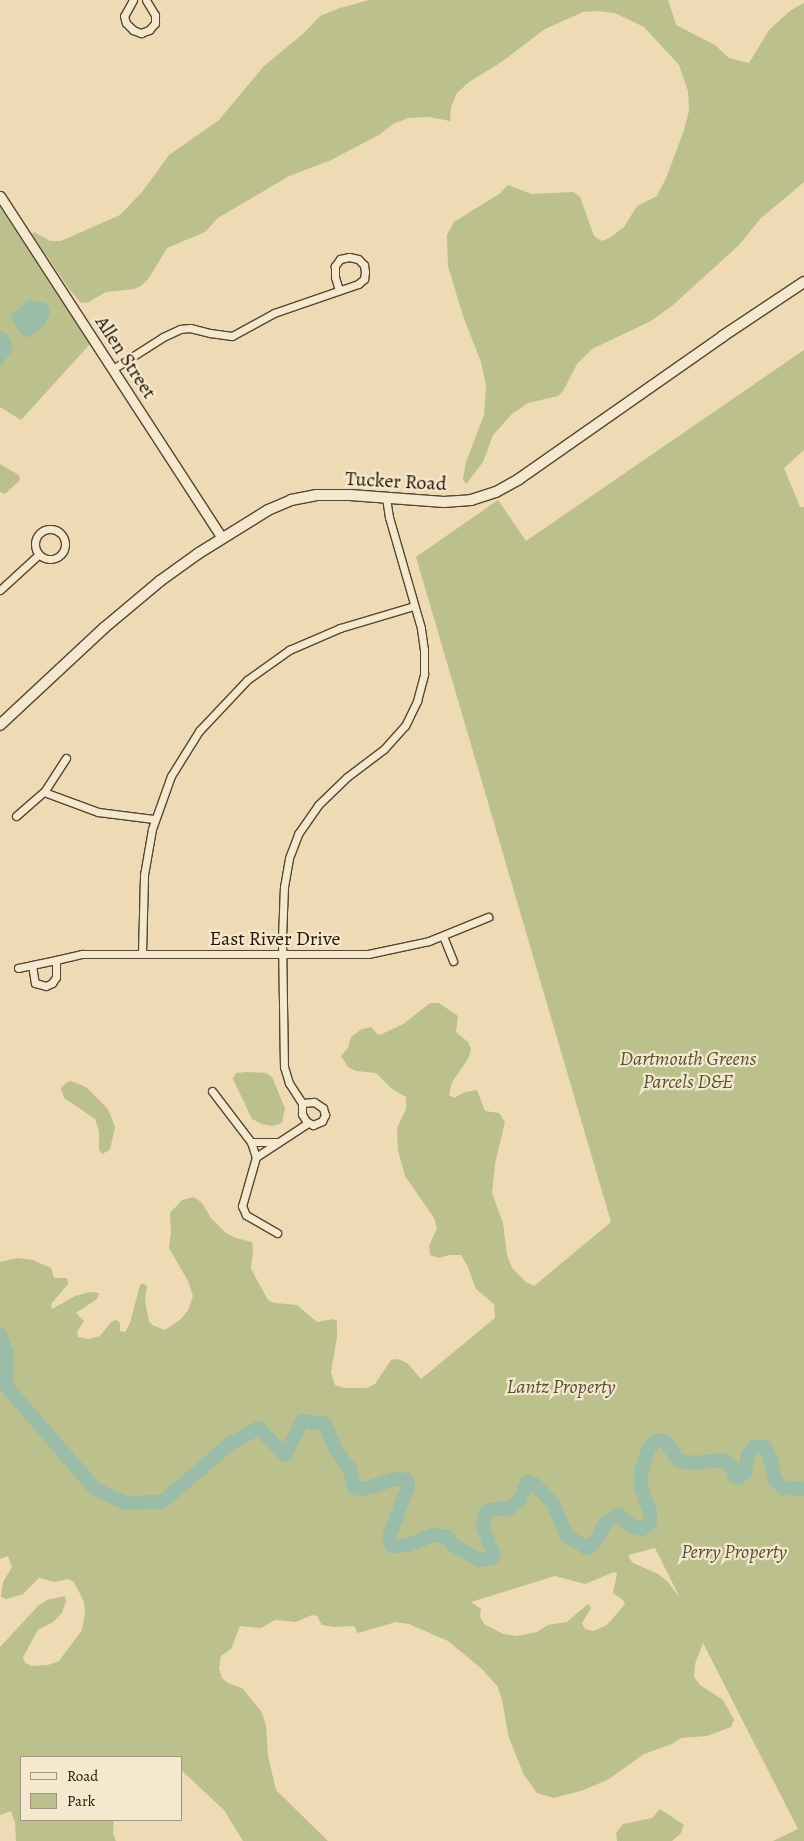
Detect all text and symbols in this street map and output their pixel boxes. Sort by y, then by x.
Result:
street label: Allen Street [90,311,162,403]
street label: Tucker Road [345,466,447,496]
street label: East River Drive [209,926,341,950]
park label: Dartmouth Greens Parcels D&E [619,1046,757,1093]
park label: Lantz Property [507,1374,615,1398]
park label: Perry Property [681,1539,787,1563]
legend [20,1756,182,1821]
text: Road [67,1766,98,1786]
text: Park [67,1791,95,1811]

